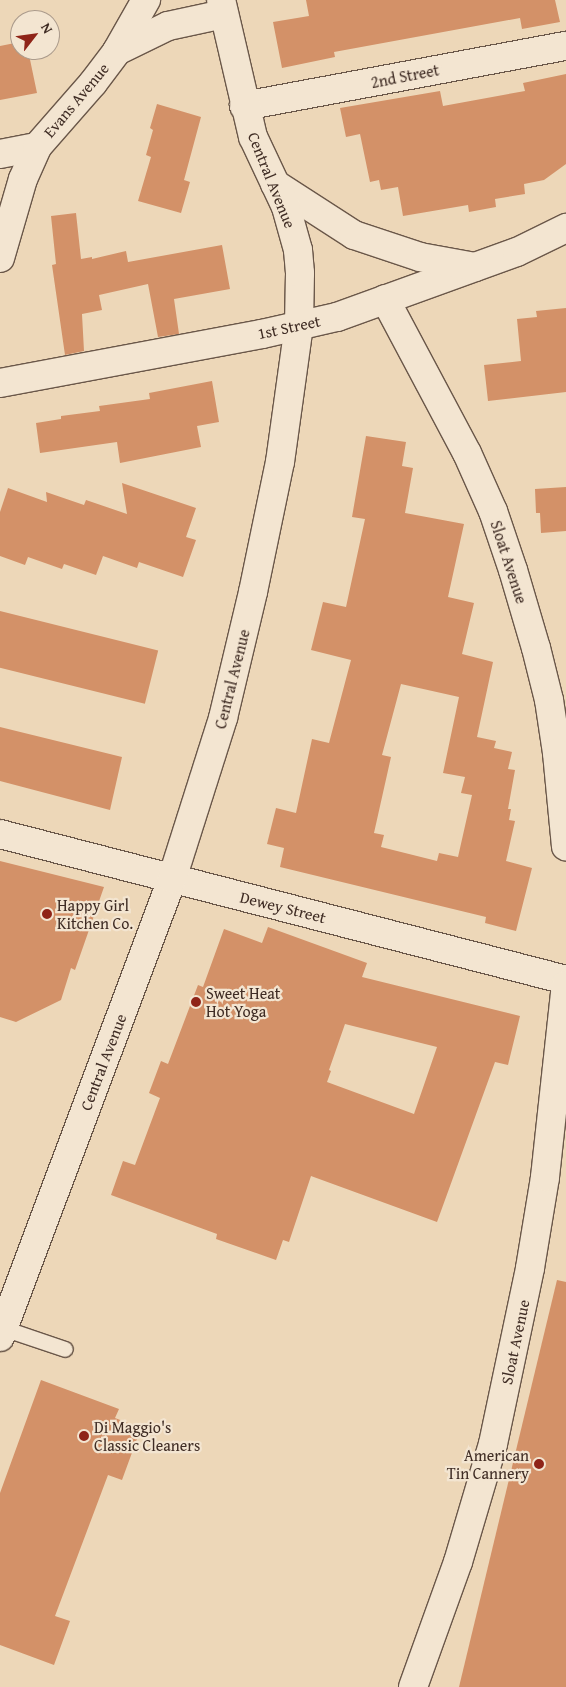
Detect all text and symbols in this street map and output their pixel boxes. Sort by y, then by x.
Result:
north arrow [10,10,60,60]
text: N [36,19,58,37]
street label: Evans Avenue [39,59,113,141]
street label: 2nd Street [369,60,441,92]
street label: Central Avenue [244,129,300,231]
street label: 1st Street [256,311,322,343]
street label: Sloat Avenue [487,518,531,606]
street label: Central Avenue [210,627,254,731]
street label: Dewey Street [238,887,328,927]
place label: Happy Girl Kitchen Co. [57,895,133,933]
marker: Happy Girl Kitchen Co. [41,908,53,920]
place label: Sweet Heat Hot Yoga [206,983,280,1021]
marker: Sweet Heat Hot Yoga [190,996,202,1008]
street label: Central Avenue [76,1011,130,1113]
street label: Sloat Avenue [497,1298,533,1386]
place label: Di Maggio's Classic Cleaners [94,1417,200,1455]
marker: Di Maggio's Classic Cleaners [78,1430,90,1442]
place label: American Tin Cannery [447,1445,529,1483]
marker: American Tin Cannery [533,1458,545,1470]

